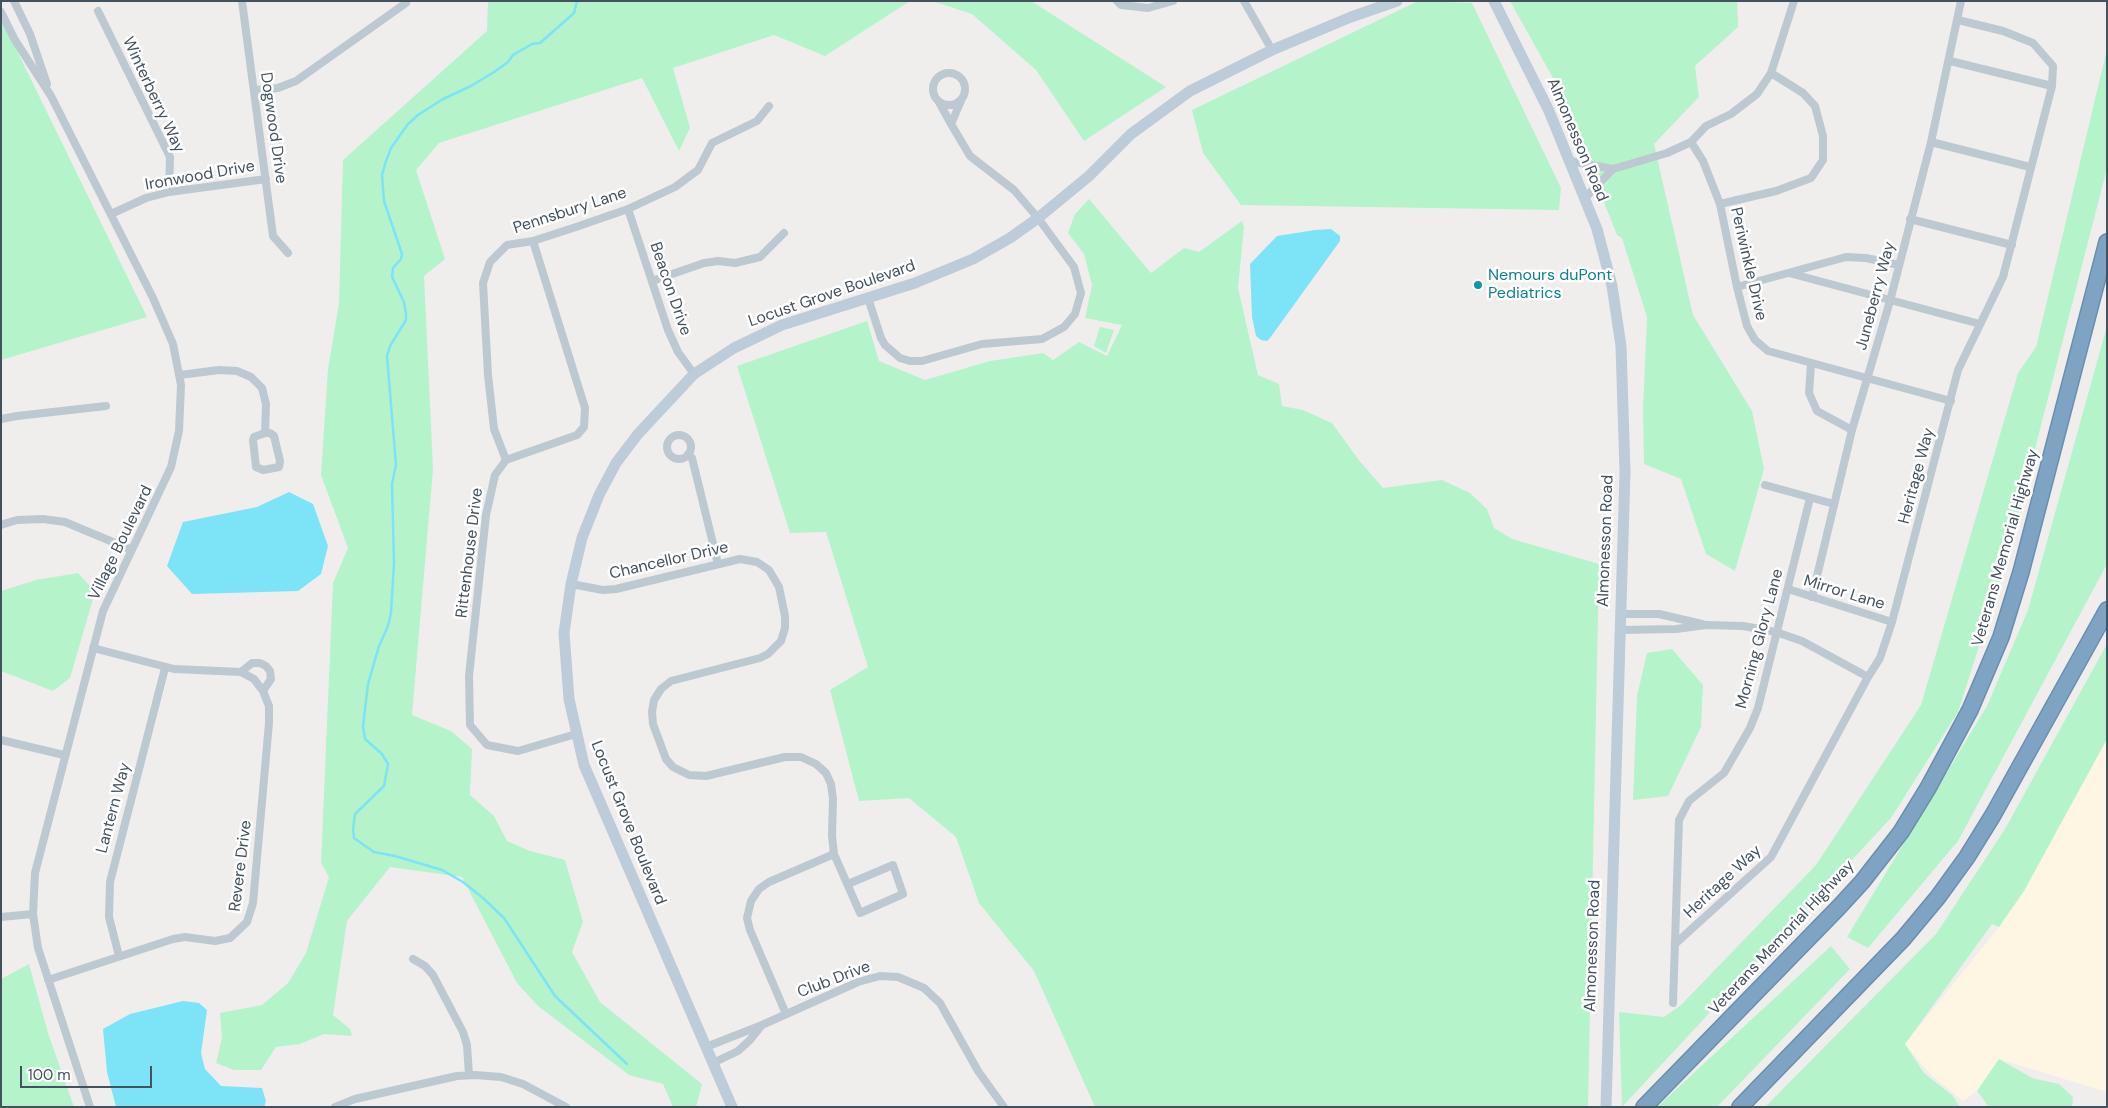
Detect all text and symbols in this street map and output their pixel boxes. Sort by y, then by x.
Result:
street label: Winterberry Way [118,34,188,156]
street label: Dogwood Drive [256,71,290,185]
street label: Almonesson Road [1542,75,1612,205]
street label: Ironwood Drive [144,157,256,195]
street label: Pennsbury Lane [511,184,629,238]
street label: Periwinkle Drive [1726,205,1770,323]
street label: Beacon Drive [645,240,695,338]
street label: Juneberry Way [1852,240,1900,352]
street label: Locust Grove Boulevard [746,256,918,332]
place label: Nemours duPont Pediatrics [1488,266,1612,304]
marker: Nemours duPont Pediatrics [1472,279,1484,291]
street label: Heritage Way [1895,426,1939,526]
street label: Veterans Memorial Highway [1969,447,2043,649]
street label: Almonesson Road [1594,474,1618,608]
street label: Village Boulevard [85,482,157,604]
street label: Rittenhouse Drive [452,487,488,619]
street label: Chancellor Drive [608,538,730,584]
street label: Morning Glory Lane [1732,567,1788,711]
street label: Mirror Lane [1801,572,1887,614]
street label: Locust Grove Boulevard [586,738,670,908]
street label: Lantern Way [93,761,135,855]
street label: Revere Drive [226,819,256,913]
street label: Heritage Way [1680,841,1766,923]
street label: Veterans Memorial Highway [1705,857,1859,1019]
street label: Almonesson Road [1581,879,1605,1013]
street label: Club Drive [795,957,873,1003]
scale bar [22,1056,155,1088]
text: 100 m [28,1065,71,1085]

